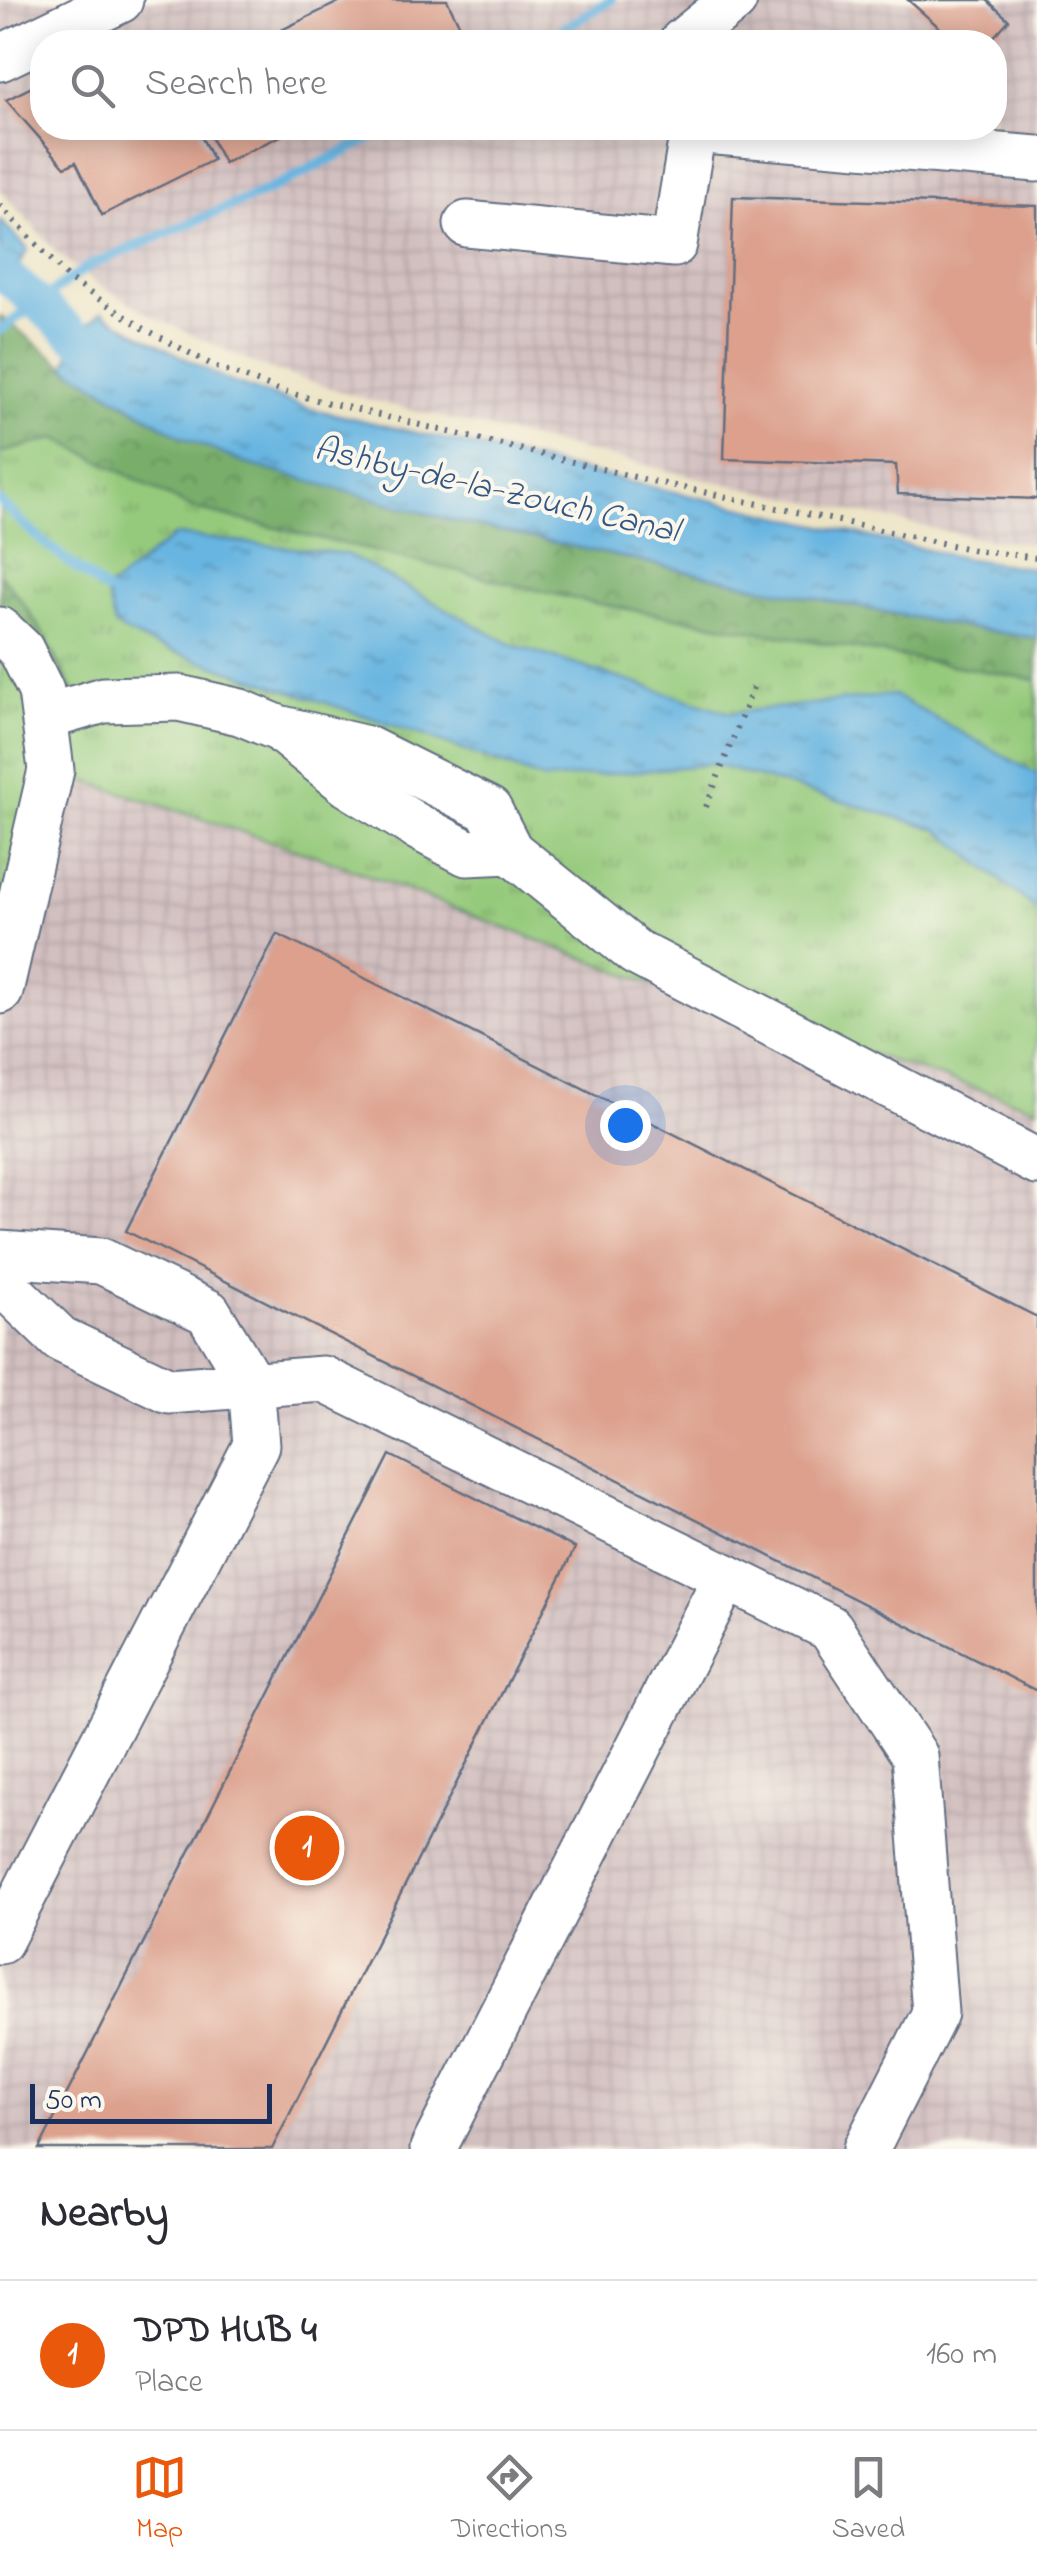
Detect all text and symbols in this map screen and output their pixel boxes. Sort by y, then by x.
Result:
search box [30,30,1007,140]
text: Search here [145,57,327,113]
icon: search [65,58,120,113]
water label: Ashby-de-la-Zouch Canal [309,425,687,559]
your location [600,1100,651,1151]
pin: 1 [274,1810,340,1886]
scale bar [30,2079,272,2124]
text: 50 m [45,2081,102,2122]
text: Nearby [40,2184,168,2245]
text: DPD HUB 4 [135,2304,317,2360]
text: 1 [67,2332,78,2379]
text: 160 m [926,2332,997,2379]
text: Place [135,2360,203,2407]
tab: Map [132,2450,187,2551]
tab: Directions [451,2450,568,2551]
tab: Saved [832,2450,905,2551]

